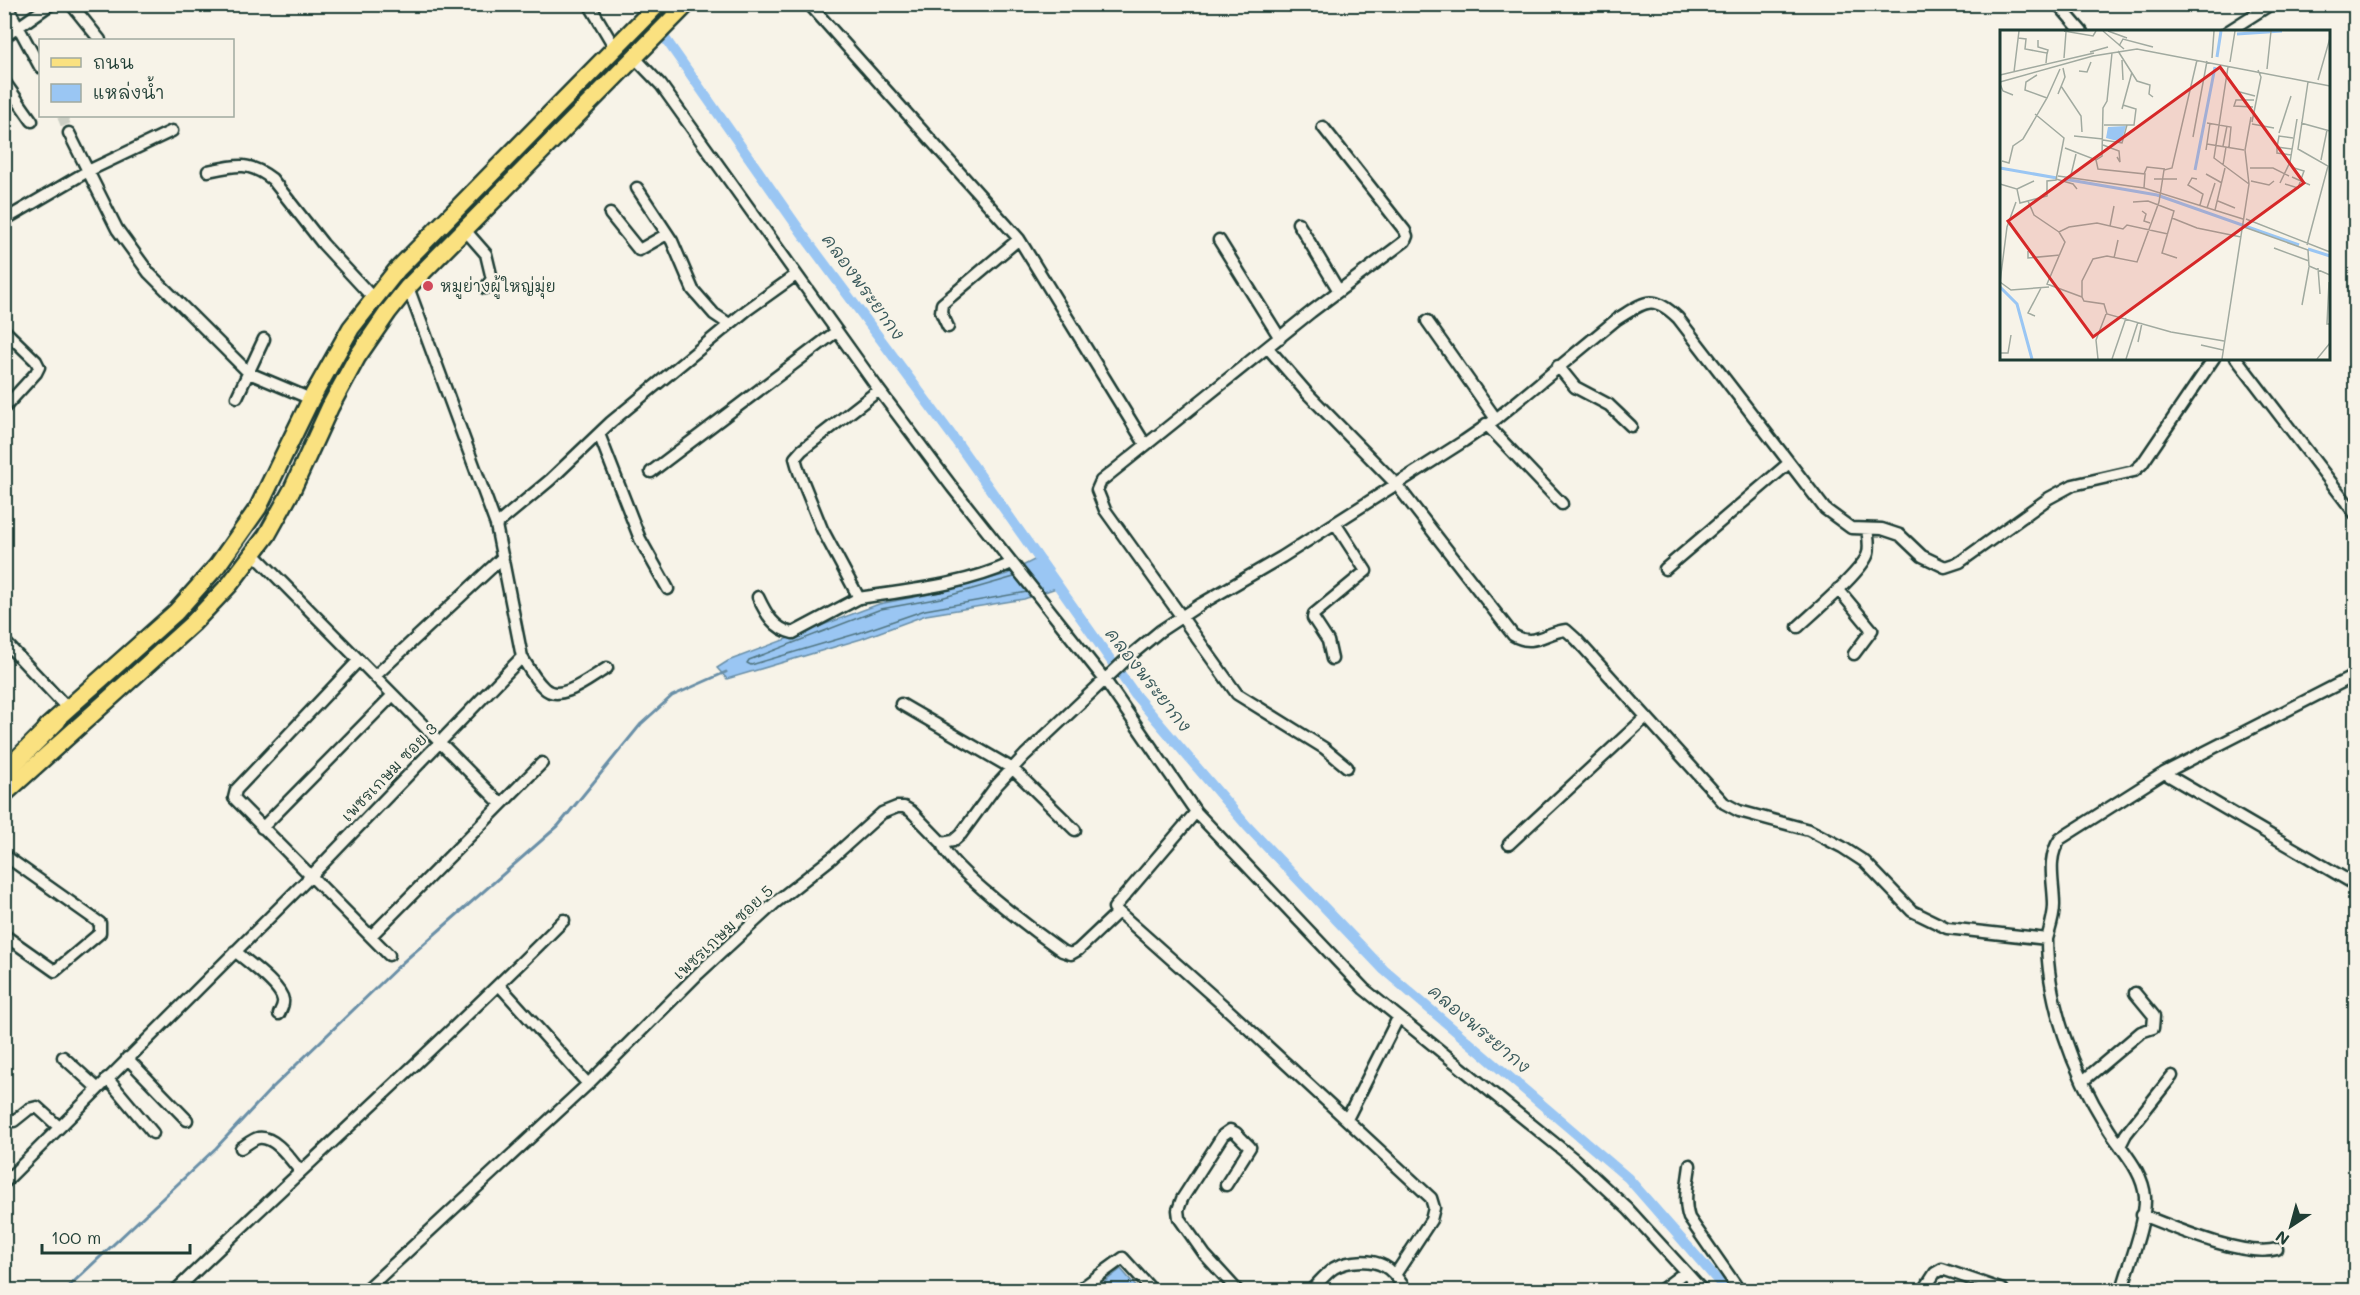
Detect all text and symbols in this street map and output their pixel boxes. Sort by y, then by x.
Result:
inset map [2000,30,2330,360]
legend [39,39,234,117]
text: ถนน [93,50,134,74]
text: แหล่งน้ำ [93,76,164,104]
water label: คลองพระยากง [817,228,911,345]
place label: หมูย่างผู้ใหญ่มุ่ย [440,275,556,299]
marker: หมูย่างผู้ใหญ่มุ่ย [421,279,435,293]
water label: คลองพระยากง [1100,622,1197,737]
street label: เพชรเกษม ซอย 3 [336,718,441,825]
street label: เพชรเกษม ซอย 5 [668,880,777,983]
water label: คลองพระยากง [1424,978,1536,1078]
north arrow [2261,1196,2321,1256]
scale bar [42,1217,190,1255]
text: 100 m [51,1225,101,1249]
text: N [2271,1226,2293,1251]

